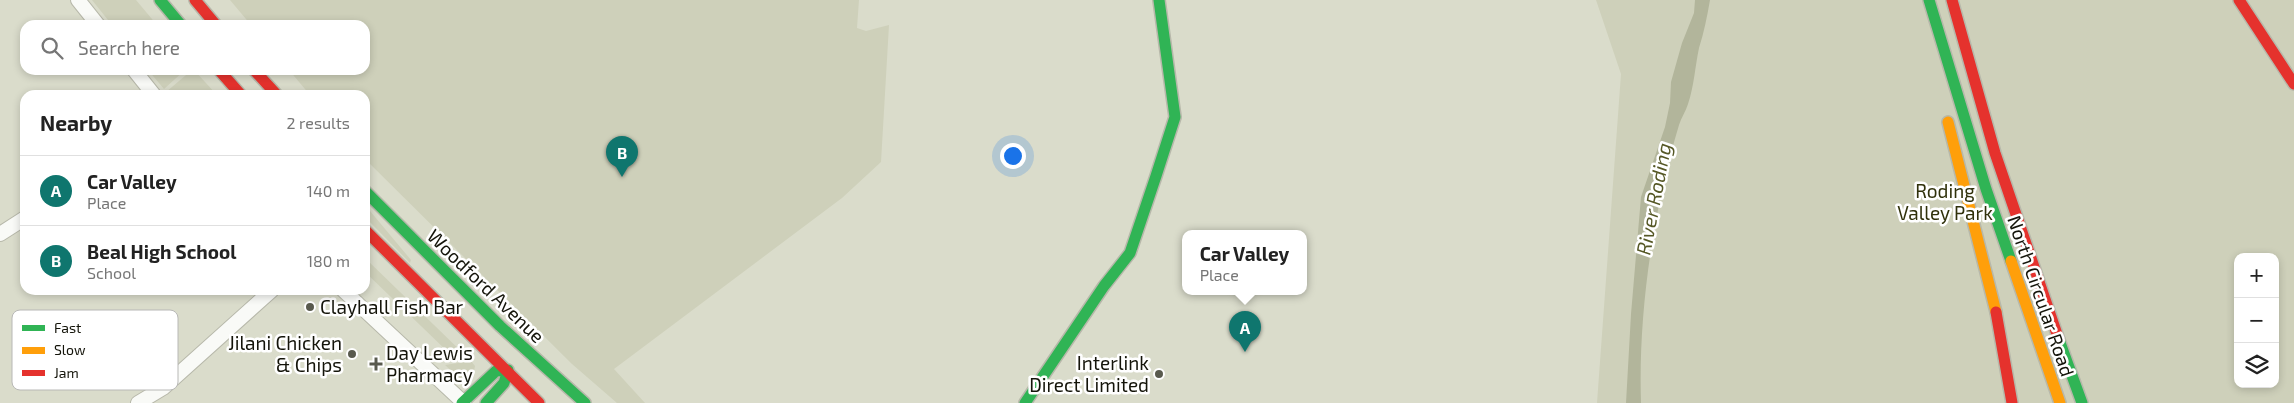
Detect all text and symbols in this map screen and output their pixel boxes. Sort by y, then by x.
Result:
search box [20,20,370,75]
icon: search [38,34,66,62]
text: Search here [78,36,180,59]
text: Nearby [40,110,112,135]
text: 2 results [287,113,350,132]
pin: B [606,136,638,177]
water label: River Roding [1630,141,1676,257]
your location [1000,143,1026,169]
text: Car Valley [87,170,177,193]
park label: Roding Valley Park [1897,179,1993,224]
text: A [51,181,61,200]
text: 140 m [307,181,350,200]
text: Place [87,193,126,212]
street label: North Circular Road [2003,212,2080,379]
street label: Woodford Avenue [423,224,550,347]
popup [1182,230,1307,295]
text: Beal High School [87,240,236,263]
text: Car Valley [1200,242,1289,265]
text: B [51,251,61,270]
text: 180 m [307,251,350,270]
map controls [2234,253,2279,388]
button: + [2234,253,2279,298]
text: School [87,263,136,282]
text: Place [1200,265,1239,284]
place label: Clayhall Fish Bar [320,295,464,318]
button: − [2234,298,2279,343]
marker: Clayhall Fish Bar [304,301,316,313]
legend [12,310,178,390]
pin: A [1229,311,1261,352]
text: Fast [54,319,81,336]
place label: Jilani Chicken & Chips [228,331,342,376]
text: Slow [54,341,86,358]
place label: Day Lewis Pharmacy [386,341,473,386]
button: layers [2234,343,2279,388]
marker: Jilani Chicken & Chips [346,348,358,360]
place label: Interlink Direct Limited [1029,351,1149,396]
marker: Day Lewis Pharmacy [370,358,382,370]
text: Jam [54,364,79,381]
marker: Interlink Direct Limited [1153,368,1165,380]

